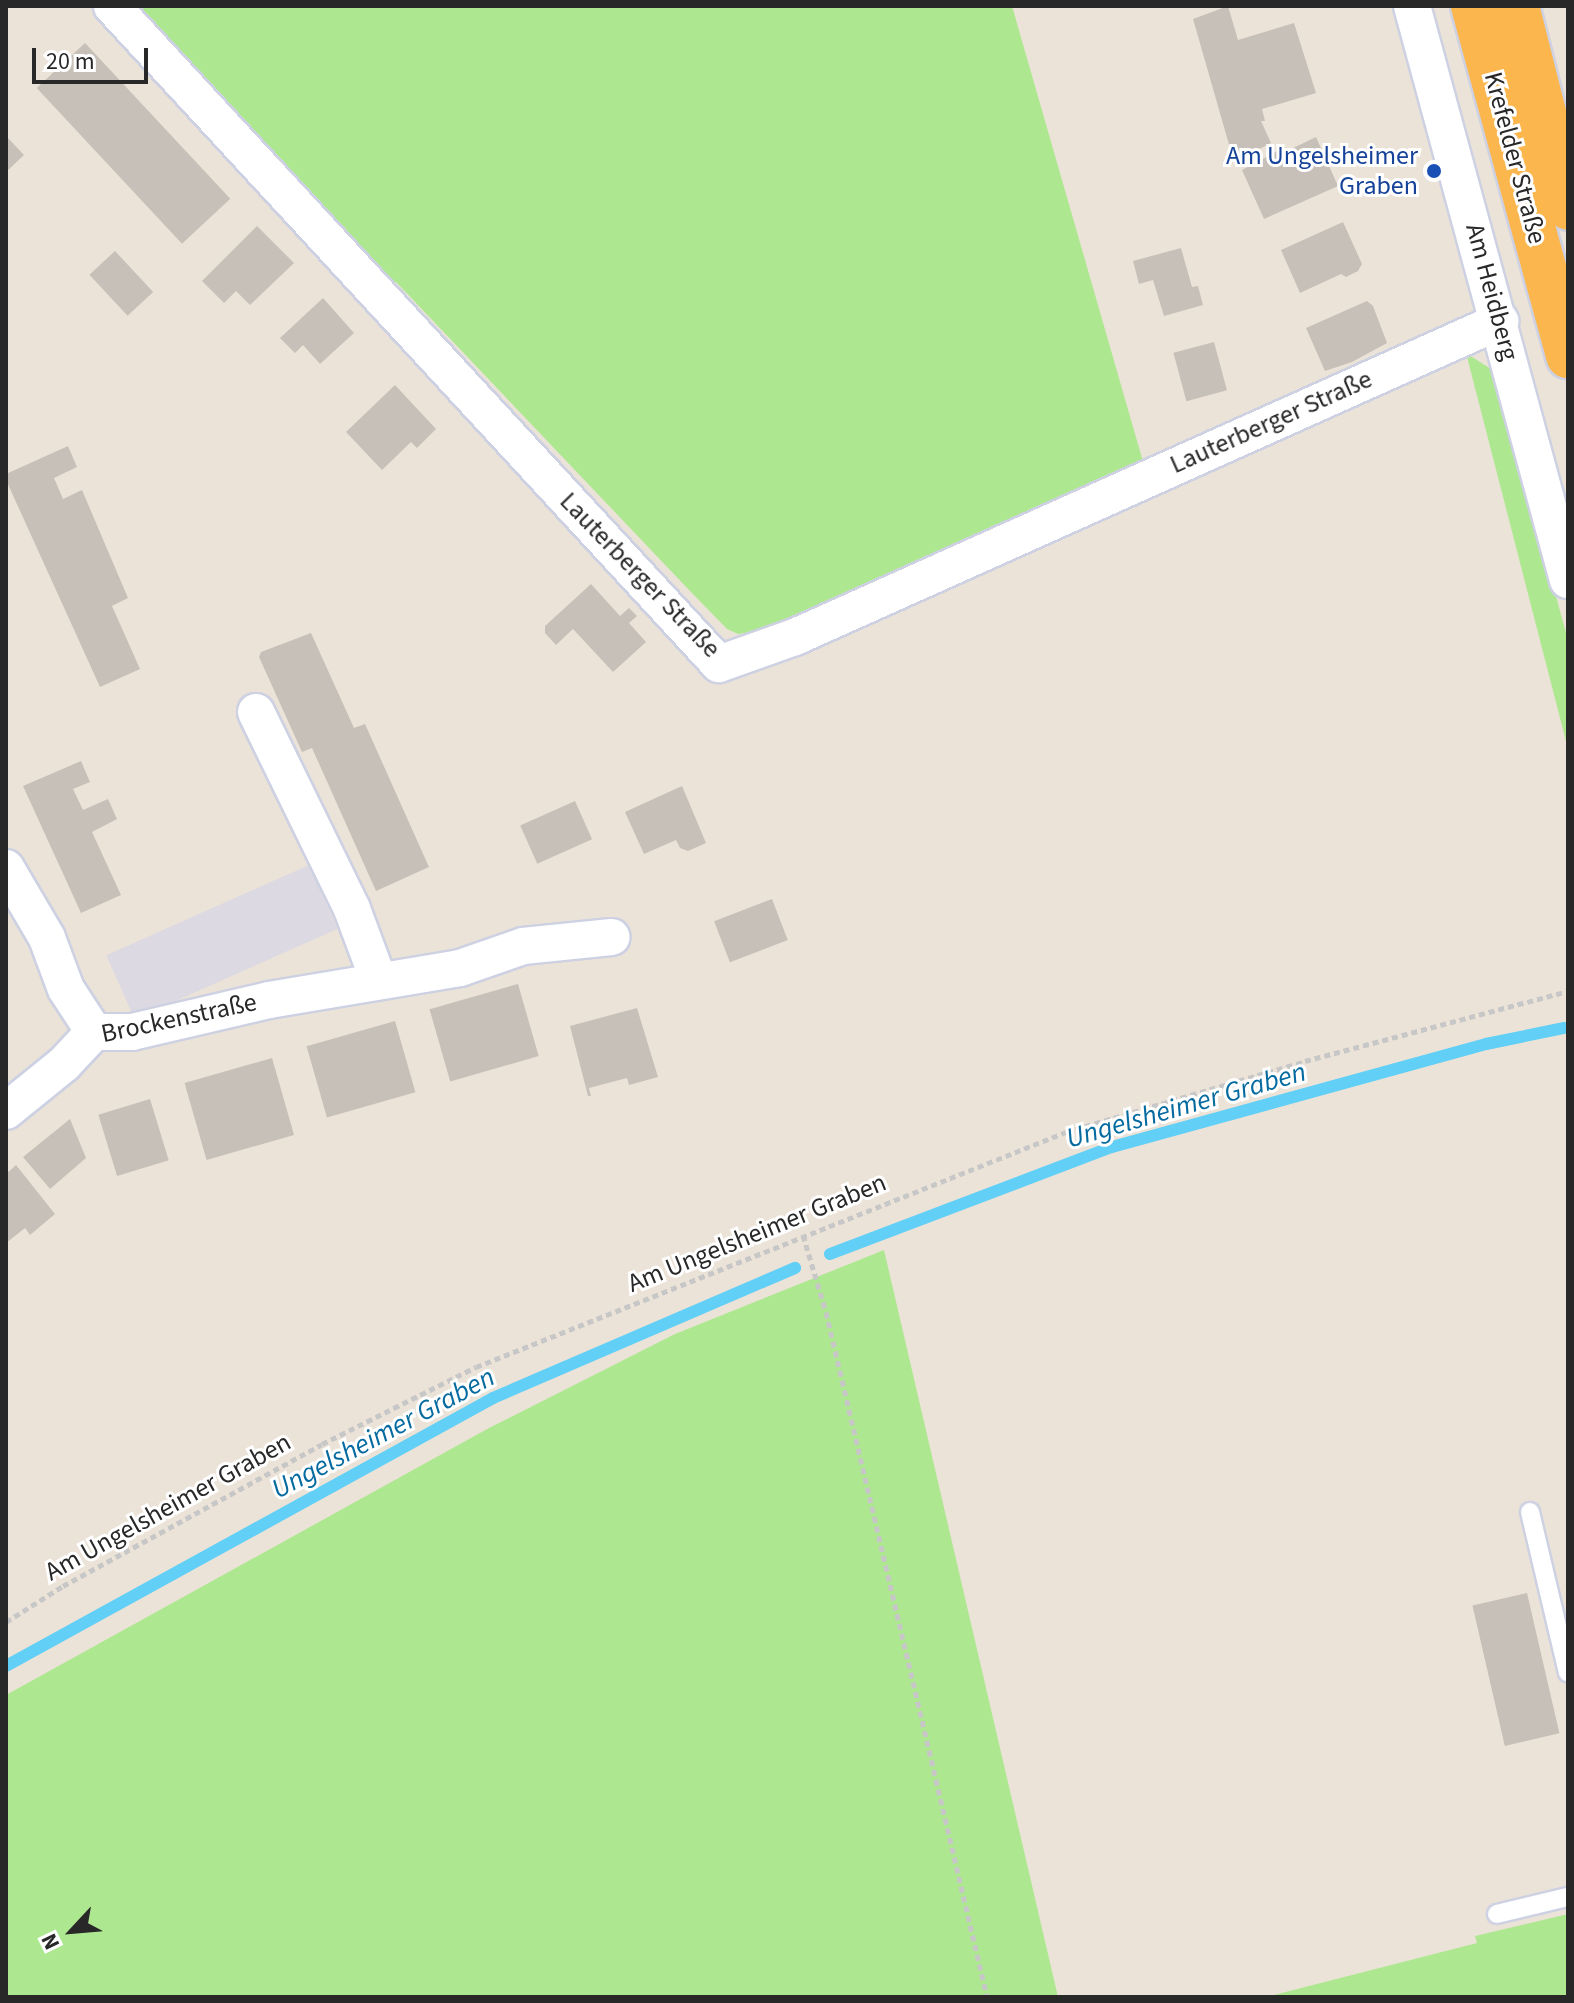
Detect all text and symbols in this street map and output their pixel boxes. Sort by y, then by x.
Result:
scale bar [36,32,152,82]
text: 20 m [46,44,95,79]
street label: Krefelder Straße [1477,69,1553,247]
place label: Am Ungelsheimer Graben [1226,140,1418,202]
marker: Am Ungelsheimer Graben [1425,162,1443,180]
street label: Am Heidberg [1459,220,1525,364]
street label: Lauterberger Straße [1165,364,1377,480]
street label: Lauterberger Straße [553,486,727,664]
street label: Brockenstraße [98,986,260,1050]
water label: Ungelsheimer Graben [1062,1055,1310,1155]
street label: Am Ungelsheimer Graben [623,1167,891,1299]
water label: Ungelsheimer Graben [266,1360,500,1506]
street label: Am Ungelsheimer Graben [40,1426,296,1588]
north arrow [32,1891,112,1971]
text: N [33,1928,68,1955]

